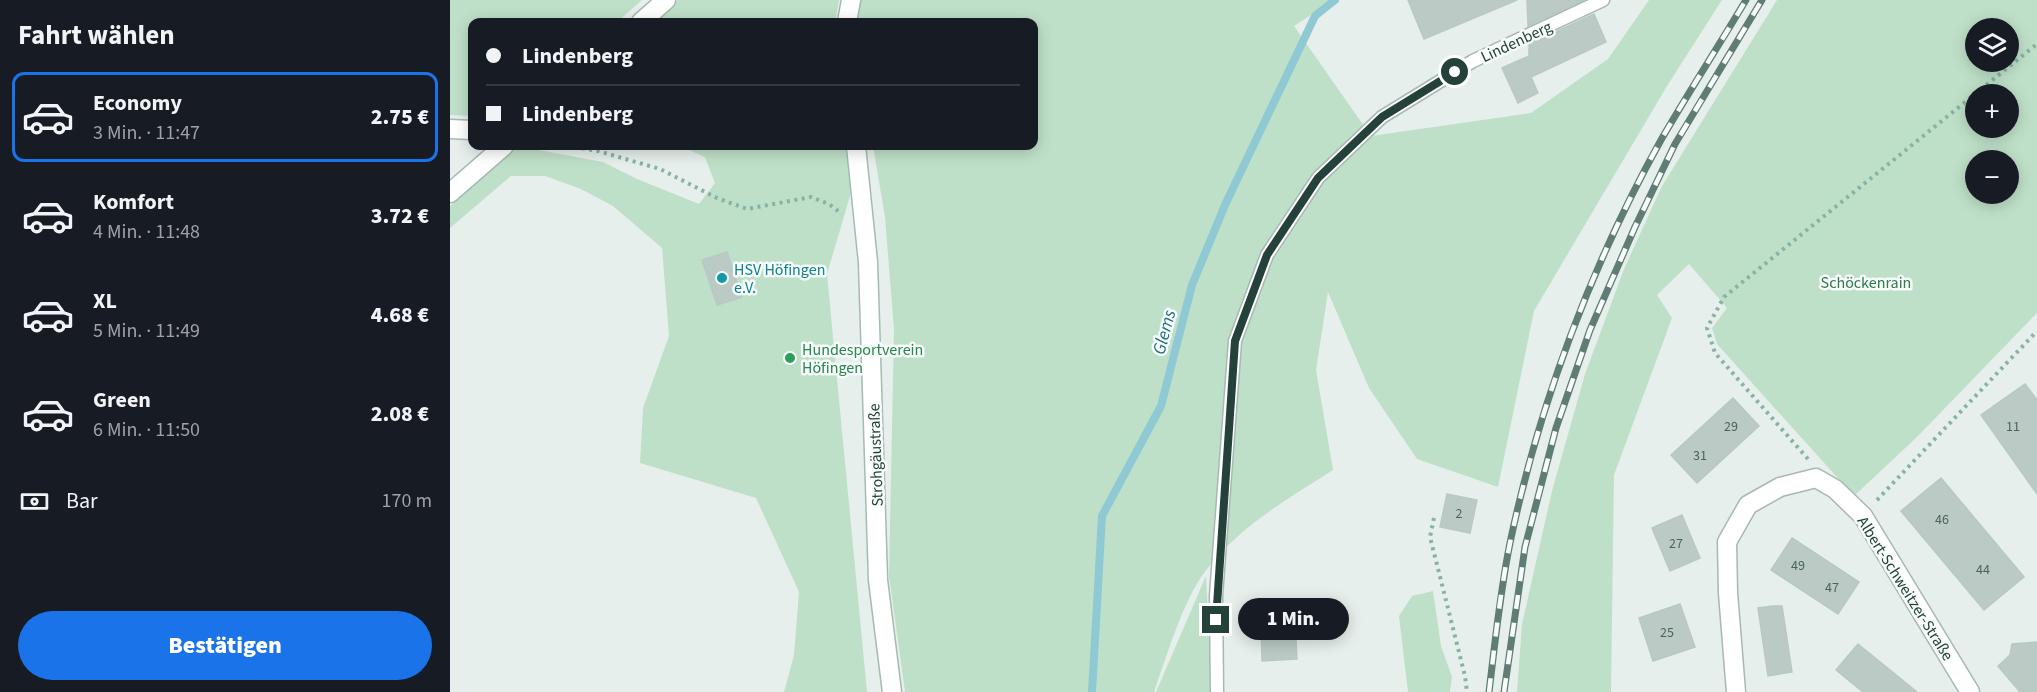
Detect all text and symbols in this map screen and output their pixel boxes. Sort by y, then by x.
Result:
text: Fahrt wählen [18,16,175,55]
street label: Lindenberg [1477,16,1556,68]
map controls [1965,18,2019,204]
button: layers [1965,18,2019,72]
text: Lindenberg [522,40,633,72]
route start [1441,58,1468,85]
button: + [1965,84,2019,138]
text: Economy [93,87,182,119]
icon: car [21,90,75,144]
text: Lindenberg [522,98,633,130]
text: 2.75 € [371,101,429,133]
text: 3 Min. · 11:47 [93,119,200,147]
button: − [1965,150,2019,204]
text: Komfort [93,186,174,218]
icon: car [21,189,75,243]
text: 3.72 € [371,200,429,232]
text: 4 Min. · 11:48 [93,218,200,246]
place label: HSV Höfingen e.V. [734,259,825,299]
marker: HSV Höfingen e.V. [715,271,729,285]
park label: Schöckenrain [1821,272,1911,294]
text: XL [93,285,117,317]
icon: car [21,288,75,342]
text: 4.68 € [371,299,429,331]
water label: Glems [1147,307,1182,357]
text: 5 Min. · 11:49 [93,317,200,345]
place label: Hundesportverein Höfingen [802,339,923,379]
marker: Hundesportverein Höfingen [783,351,797,365]
text: Green [93,384,151,416]
icon: car [21,387,75,441]
text: 2.08 € [371,398,429,430]
street label: Strohgäustraße [863,403,889,507]
text: 6 Min. · 11:50 [93,416,200,444]
house number: 29 [1724,417,1738,437]
house number: 11 [2006,417,2020,437]
house number: 31 [1693,446,1707,466]
icon: cash [18,485,51,518]
text: Bar [66,485,98,517]
text: 170 m [382,487,432,515]
house number: 2 [1456,504,1463,524]
house number: 46 [1935,510,1949,530]
street label: Albert-Schweitzer-Straße [1852,512,1959,665]
house number: 27 [1669,534,1683,554]
house number: 49 [1791,556,1805,576]
house number: 44 [1976,560,1990,580]
house number: 47 [1825,578,1839,598]
callout: 1 Min. [1237,599,1348,641]
text: 1 Min. [1267,605,1320,633]
route end [1202,606,1229,633]
button: Bestätigen [18,611,432,680]
house number: 25 [1660,623,1674,643]

